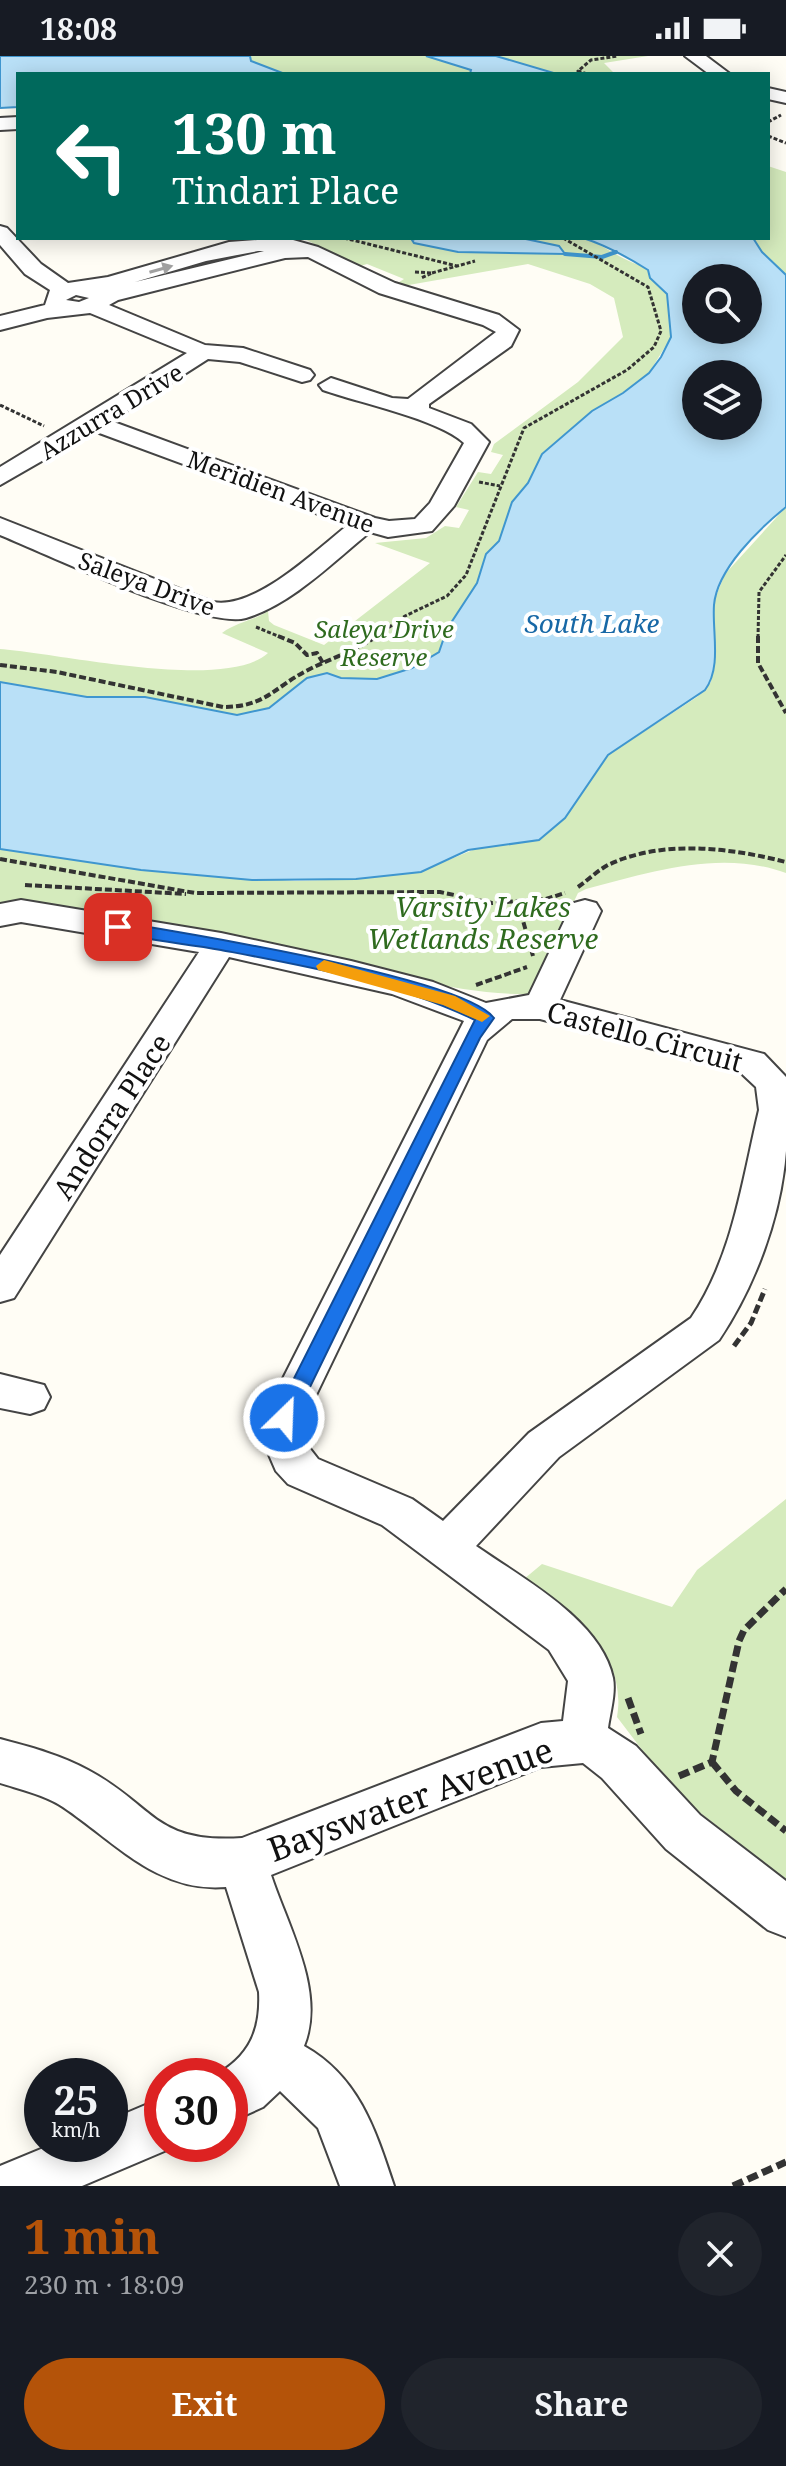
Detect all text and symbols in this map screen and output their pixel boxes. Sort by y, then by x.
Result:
text: 18:08 [40,8,117,49]
text: 130 m [172,94,337,170]
icon: left [40,104,144,208]
text: Tindari Place [172,166,399,215]
one-way arrow [149,262,173,275]
map controls [682,264,762,440]
button: search [682,264,762,344]
street label: Azzurra Drive [33,355,189,467]
button: layers [682,360,762,440]
street label: Meridien Avenue [183,442,379,540]
street label: Saleya Drive [74,543,220,623]
water label: South Lake [525,605,660,641]
park label: Saleya Drive Reserve [314,612,454,673]
park label: Varsity Lakes Wetlands Reserve [368,887,599,957]
pin [84,893,152,961]
icon: arrive [96,905,140,949]
street label: Castello Circuit [543,992,747,1080]
street label: Andorra Place [43,1026,179,1206]
position arrow [242,1376,326,1460]
street label: Bayswater Avenue [261,1726,559,1872]
speed limit sign: 30 [144,2058,248,2162]
text: 25 [53,2072,99,2127]
text: km/h [51,2116,101,2143]
text: 1 min [24,2203,160,2268]
button: close [678,2212,762,2296]
text: 230 m · 18:09 [24,2266,185,2302]
button: Exit [24,2358,385,2450]
button: Share [401,2358,762,2450]

